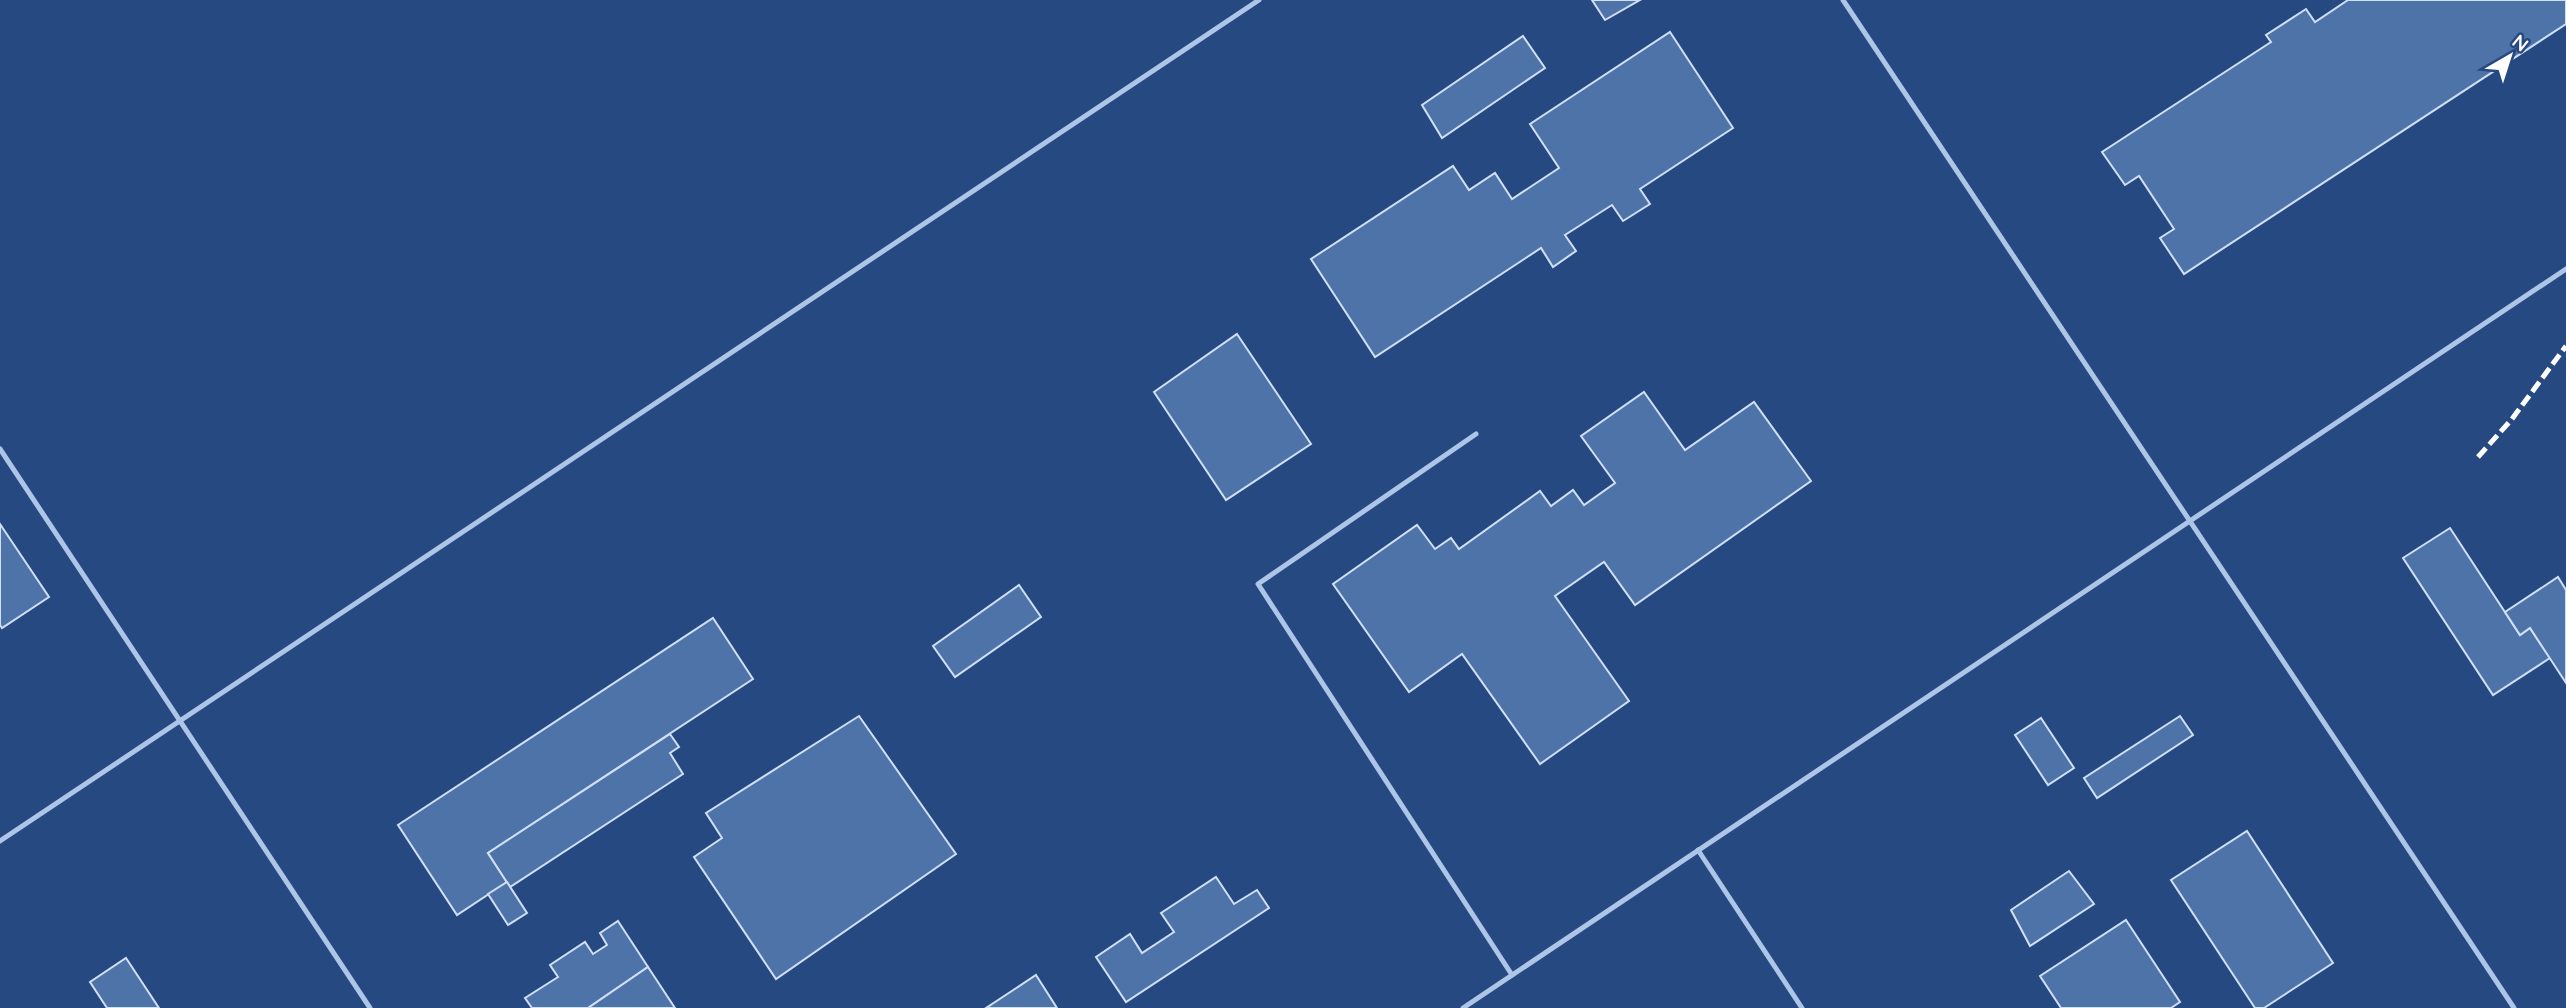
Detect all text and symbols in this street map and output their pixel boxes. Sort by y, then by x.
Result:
north arrow [2475,21,2545,91]
text: N [2508,29,2534,57]

